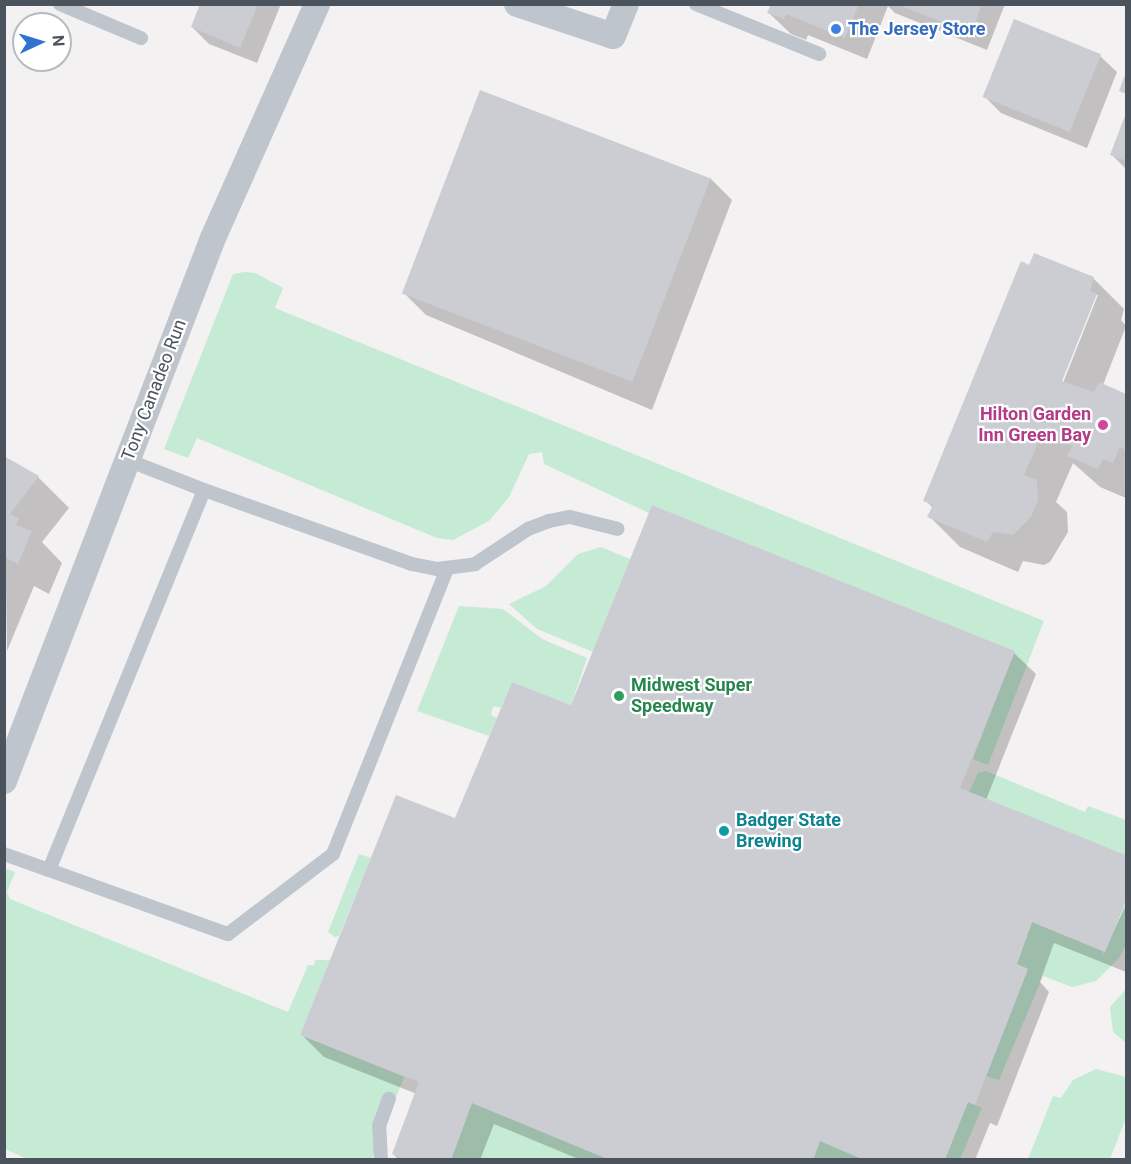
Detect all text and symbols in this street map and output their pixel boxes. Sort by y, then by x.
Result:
north arrow [12,12,72,72]
place label: The Jersey Store [848,18,985,40]
marker: The Jersey Store [829,22,843,36]
text: N [49,35,68,47]
street label: Tony Canadeo Run [117,316,191,464]
place label: Hilton Garden Inn Green Bay [978,404,1091,446]
marker: Hilton Garden Inn Green Bay [1096,418,1110,432]
place label: Midwest Super Speedway [631,675,752,718]
marker: Midwest Super Speedway [612,689,626,703]
place label: Badger State Brewing [736,810,841,852]
marker: Badger State Brewing [717,824,731,838]

